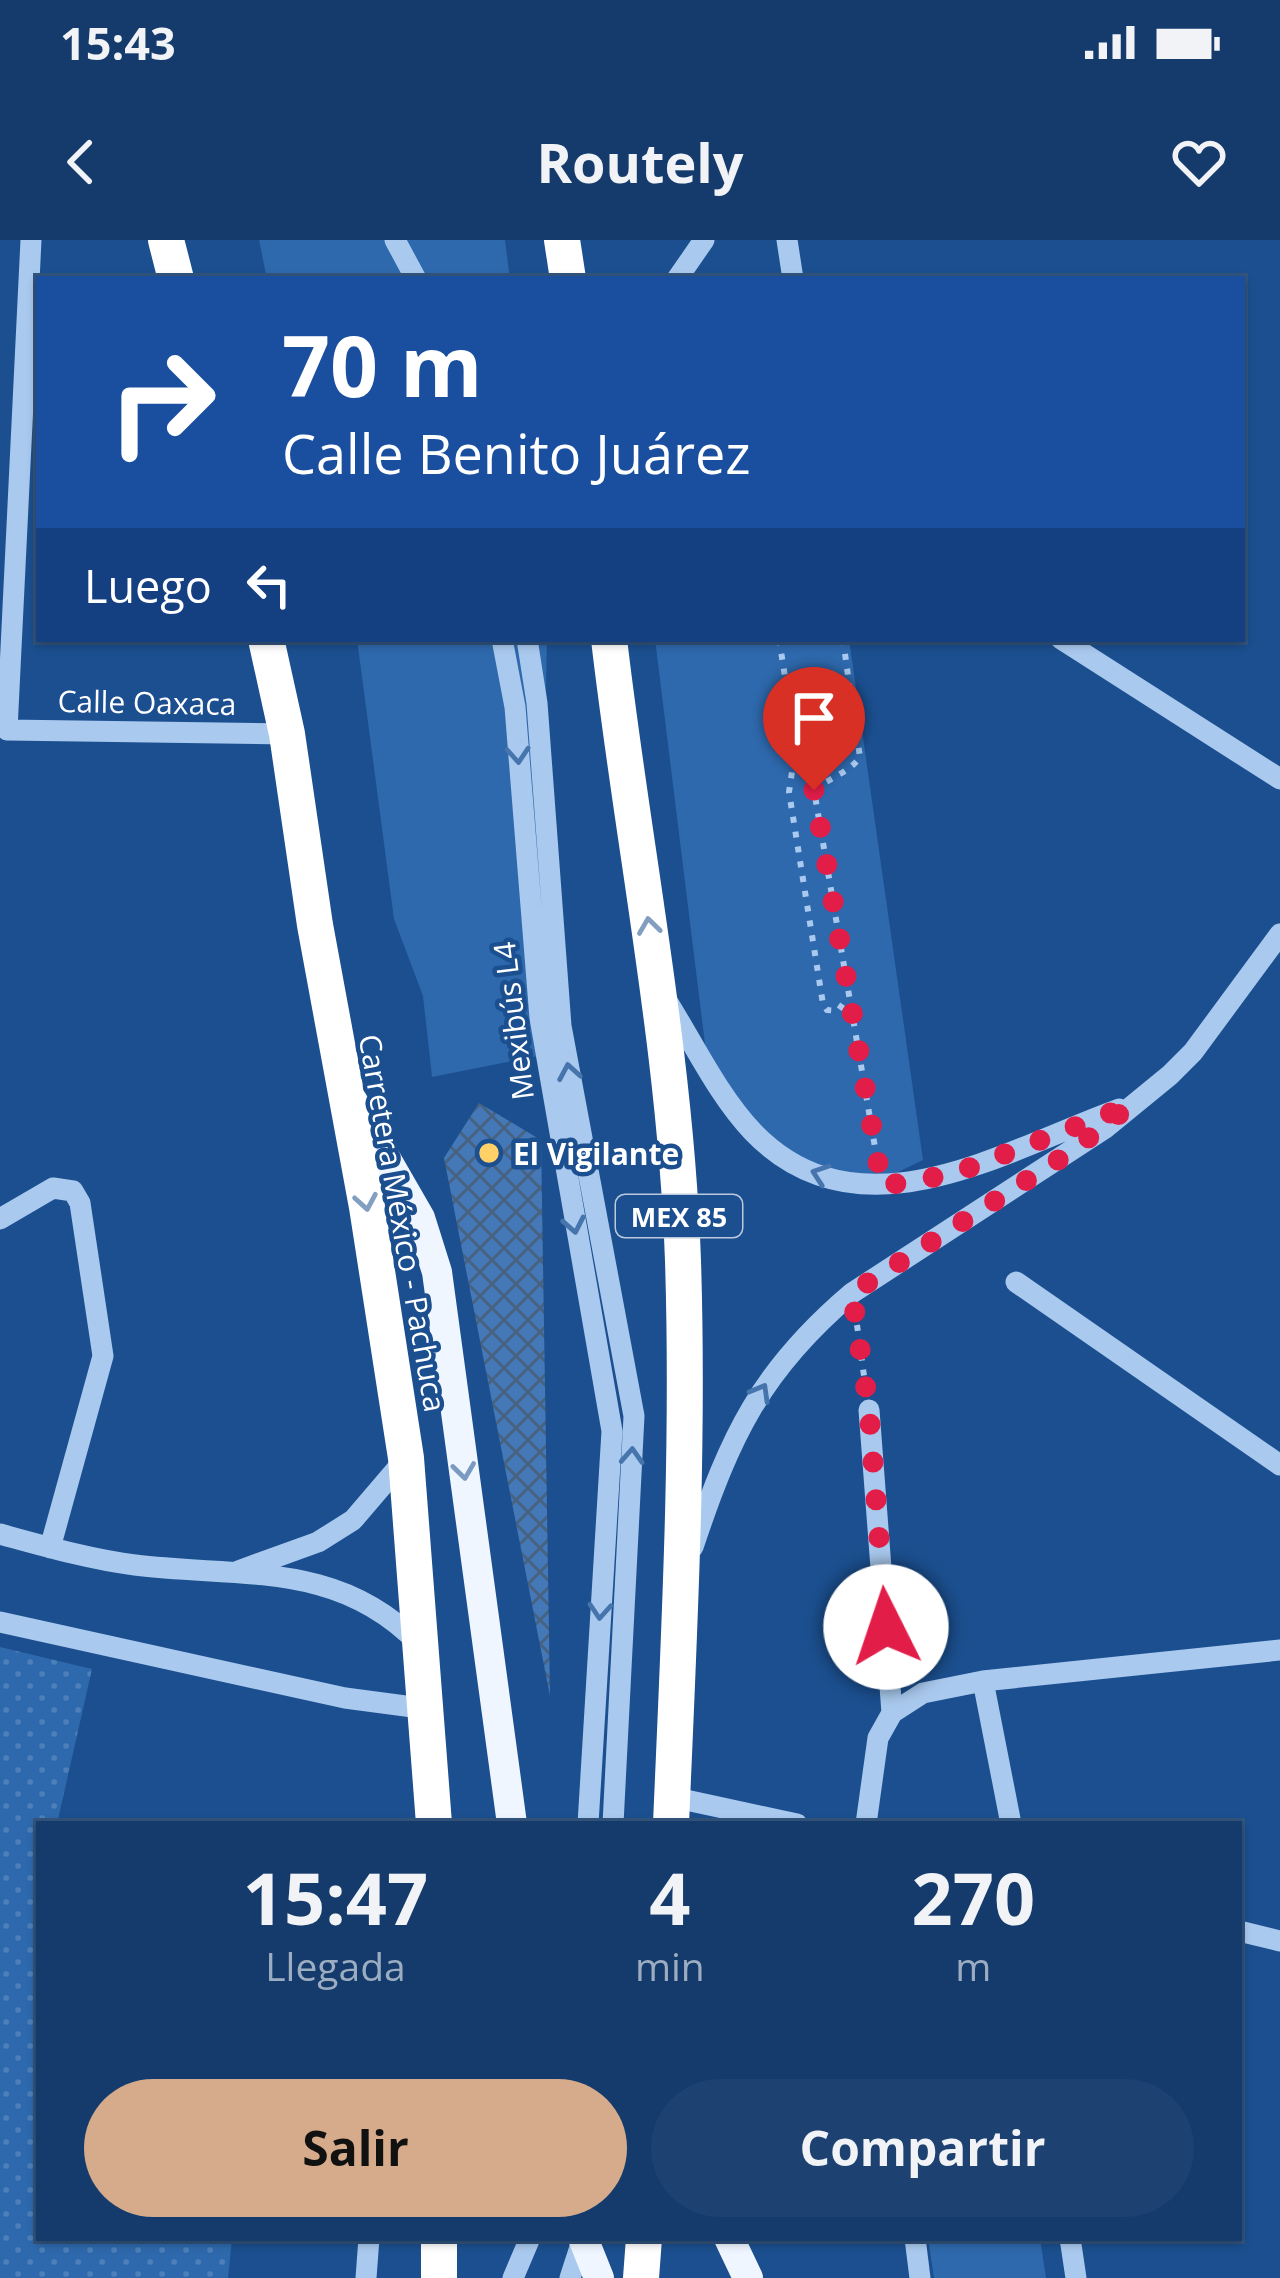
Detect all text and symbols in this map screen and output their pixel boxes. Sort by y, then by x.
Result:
text: 15:43 [60,12,176,73]
text: Routely [536,125,744,199]
icon: back [48,129,114,195]
icon: heart [1166,129,1232,195]
text: 70 m [282,307,482,422]
icon: right [84,324,240,480]
text: Calle Benito Juárez [282,416,751,490]
icon: left [236,552,302,618]
text: Luego [84,555,212,616]
pin [763,667,865,790]
street label: Calle Oaxaca [57,680,237,724]
icon: arrive [781,685,847,751]
one-way arrow [505,746,530,765]
one-way arrow [637,916,663,936]
street label: Mexibús L4 [483,940,543,1102]
street label: Carretera México - Pachuca [350,1031,456,1415]
one-way arrow [558,1062,583,1082]
place label: El Vigilante [513,1133,679,1174]
marker: El Vigilante [476,1140,502,1166]
one-way arrow [810,1164,831,1188]
one-way arrow [352,1191,378,1211]
road number: MEX 85 [616,1195,742,1237]
one-way arrow [560,1215,586,1235]
one-way arrow [747,1383,770,1404]
one-way arrow [619,1446,645,1465]
one-way arrow [450,1461,476,1481]
position arrow [823,1564,949,1690]
one-way arrow [587,1602,613,1621]
text: 15:47 [243,1848,428,1946]
text: 4 [649,1848,690,1946]
text: 270 [912,1848,1035,1946]
text: Llegada [265,1939,406,1992]
text: min [635,1939,705,1992]
text: m [955,1939,991,1992]
button: Salir [84,2079,627,2217]
button: Compartir [651,2079,1194,2217]

